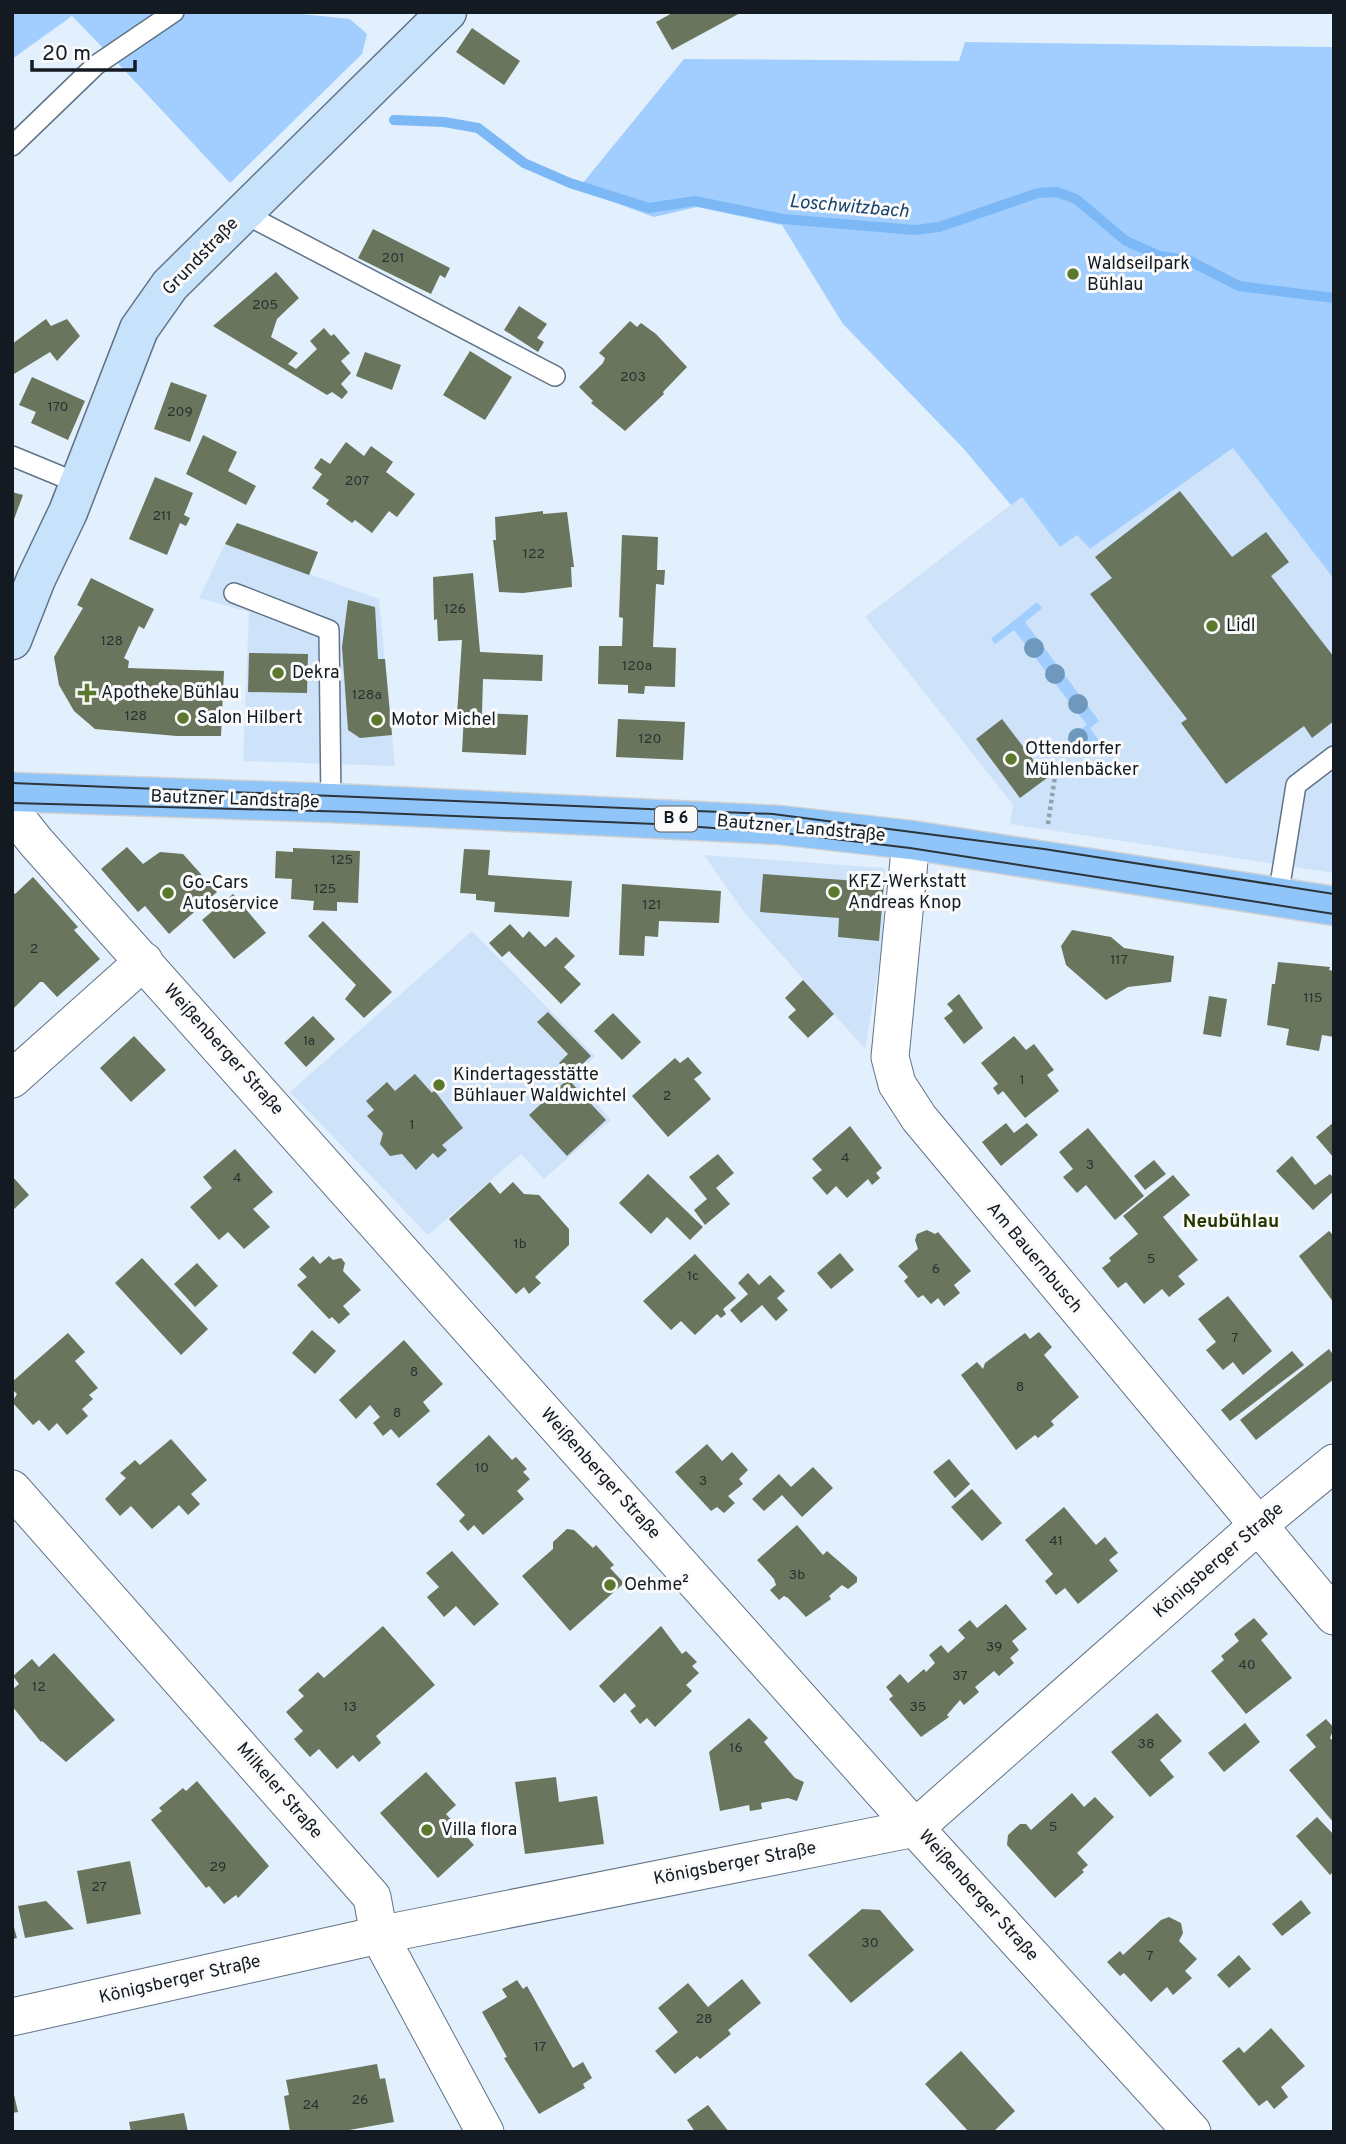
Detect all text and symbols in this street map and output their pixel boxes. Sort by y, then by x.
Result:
scale bar [32,28,135,72]
text: 20 m [42,41,91,68]
water label: Loschwitzbach [788,190,911,224]
street label: Grundstraße [158,213,244,301]
house number: 201 [382,250,404,267]
place label: Waldseilpark Bühlau [1087,253,1190,297]
marker: Waldseilpark Bühlau [1065,266,1081,282]
house number: 205 [252,297,278,314]
house number: 203 [620,369,646,386]
house number: 170 [47,399,69,416]
house number: 209 [167,404,193,421]
house number: 207 [345,473,369,490]
house number: 211 [152,508,172,525]
house number: 122 [523,546,545,563]
house number: 126 [444,601,466,618]
place label: Lidl [1226,615,1255,638]
marker: Lidl [1204,618,1220,634]
house number: 128 [101,633,123,650]
house number: 120a [622,658,652,675]
place label: Dekra [292,662,340,685]
marker: Dekra [270,665,286,681]
place label: Apotheke Bühlau [101,682,239,705]
marker: Apotheke Bühlau [79,685,95,701]
house number: 128a [352,687,382,704]
place label: Salon Hilbert [197,707,303,730]
house number: 128 [125,708,147,725]
place label: Motor Michel [391,709,496,732]
marker: Salon Hilbert [175,710,191,726]
marker: Motor Michel [369,712,385,728]
house number: 120 [639,731,661,748]
place label: Ottendorfer Mühlenbäcker [1025,738,1139,782]
marker: Ottendorfer Mühlenbäcker [1003,751,1019,767]
street label: Bautzner Landstraße [150,786,320,814]
road number: B 6 [655,806,697,832]
street label: Bautzner Landstraße [716,810,886,848]
house number: 125 [331,852,353,869]
place label: KFZ-Werkstatt Andreas Knop [848,871,966,915]
place label: Go-Cars Autoservice [182,872,279,916]
house number: 125 [314,881,336,898]
marker: KFZ-Werkstatt Andreas Knop [826,884,842,900]
marker: Go-Cars Autoservice [160,885,176,901]
house number: 121 [642,897,662,914]
house number: 2 [30,941,38,958]
house number: 117 [1110,952,1128,969]
street label: Weißenberger Straße [158,979,288,1121]
house number: 115 [1303,990,1323,1007]
house number: 1a [303,1033,315,1050]
place label: Kindertagesstätte Bühlauer Waldwichtel [453,1064,626,1108]
house number: 1 [1019,1072,1025,1089]
marker: Kindertagesstätte Bühlauer Waldwichtel [431,1077,447,1093]
house number: 2 [663,1088,671,1105]
house number: 1 [409,1117,415,1134]
house number: 4 [841,1150,849,1167]
house number: 3 [1086,1157,1094,1174]
house number: 4 [233,1170,241,1187]
street label: Am Bauernbusch [981,1198,1087,1318]
district label: Neubühlau [1183,1210,1279,1234]
house number: 1b [513,1236,527,1253]
house number: 5 [1147,1251,1155,1268]
house number: 6 [932,1261,940,1278]
house number: 1c [687,1268,699,1285]
house number: 7 [1231,1330,1239,1347]
house number: 8 [410,1364,418,1381]
house number: 8 [1016,1379,1024,1396]
street label: Weißenberger Straße [535,1403,665,1545]
house number: 8 [393,1405,401,1422]
house number: 10 [475,1460,489,1477]
house number: 3 [699,1473,707,1490]
street label: Königsberger Straße [1149,1498,1289,1624]
house number: 41 [1049,1533,1063,1550]
house number: 3b [789,1567,805,1584]
place label: Oehme² [624,1574,689,1597]
marker: Oehme² [602,1577,618,1593]
house number: 39 [986,1639,1002,1656]
house number: 40 [1238,1657,1256,1674]
house number: 37 [952,1668,968,1685]
house number: 12 [32,1679,46,1696]
house number: 13 [343,1699,357,1716]
house number: 35 [909,1699,927,1716]
house number: 38 [1138,1736,1154,1753]
street label: Milkeler Straße [231,1738,327,1844]
house number: 16 [729,1740,743,1757]
place label: Villa flora [441,1819,517,1842]
house number: 5 [1049,1819,1057,1836]
marker: Villa flora [419,1822,435,1838]
street label: Weißenberger Straße [913,1825,1043,1967]
street label: Königsberger Straße [652,1837,818,1891]
house number: 29 [210,1859,226,1876]
house number: 27 [91,1879,107,1896]
house number: 30 [861,1935,879,1952]
house number: 7 [1146,1948,1154,1965]
street label: Königsberger Straße [97,1950,263,2010]
house number: 28 [695,2011,713,2028]
house number: 17 [534,2039,546,2056]
house number: 26 [352,2092,368,2109]
house number: 24 [302,2097,320,2114]

